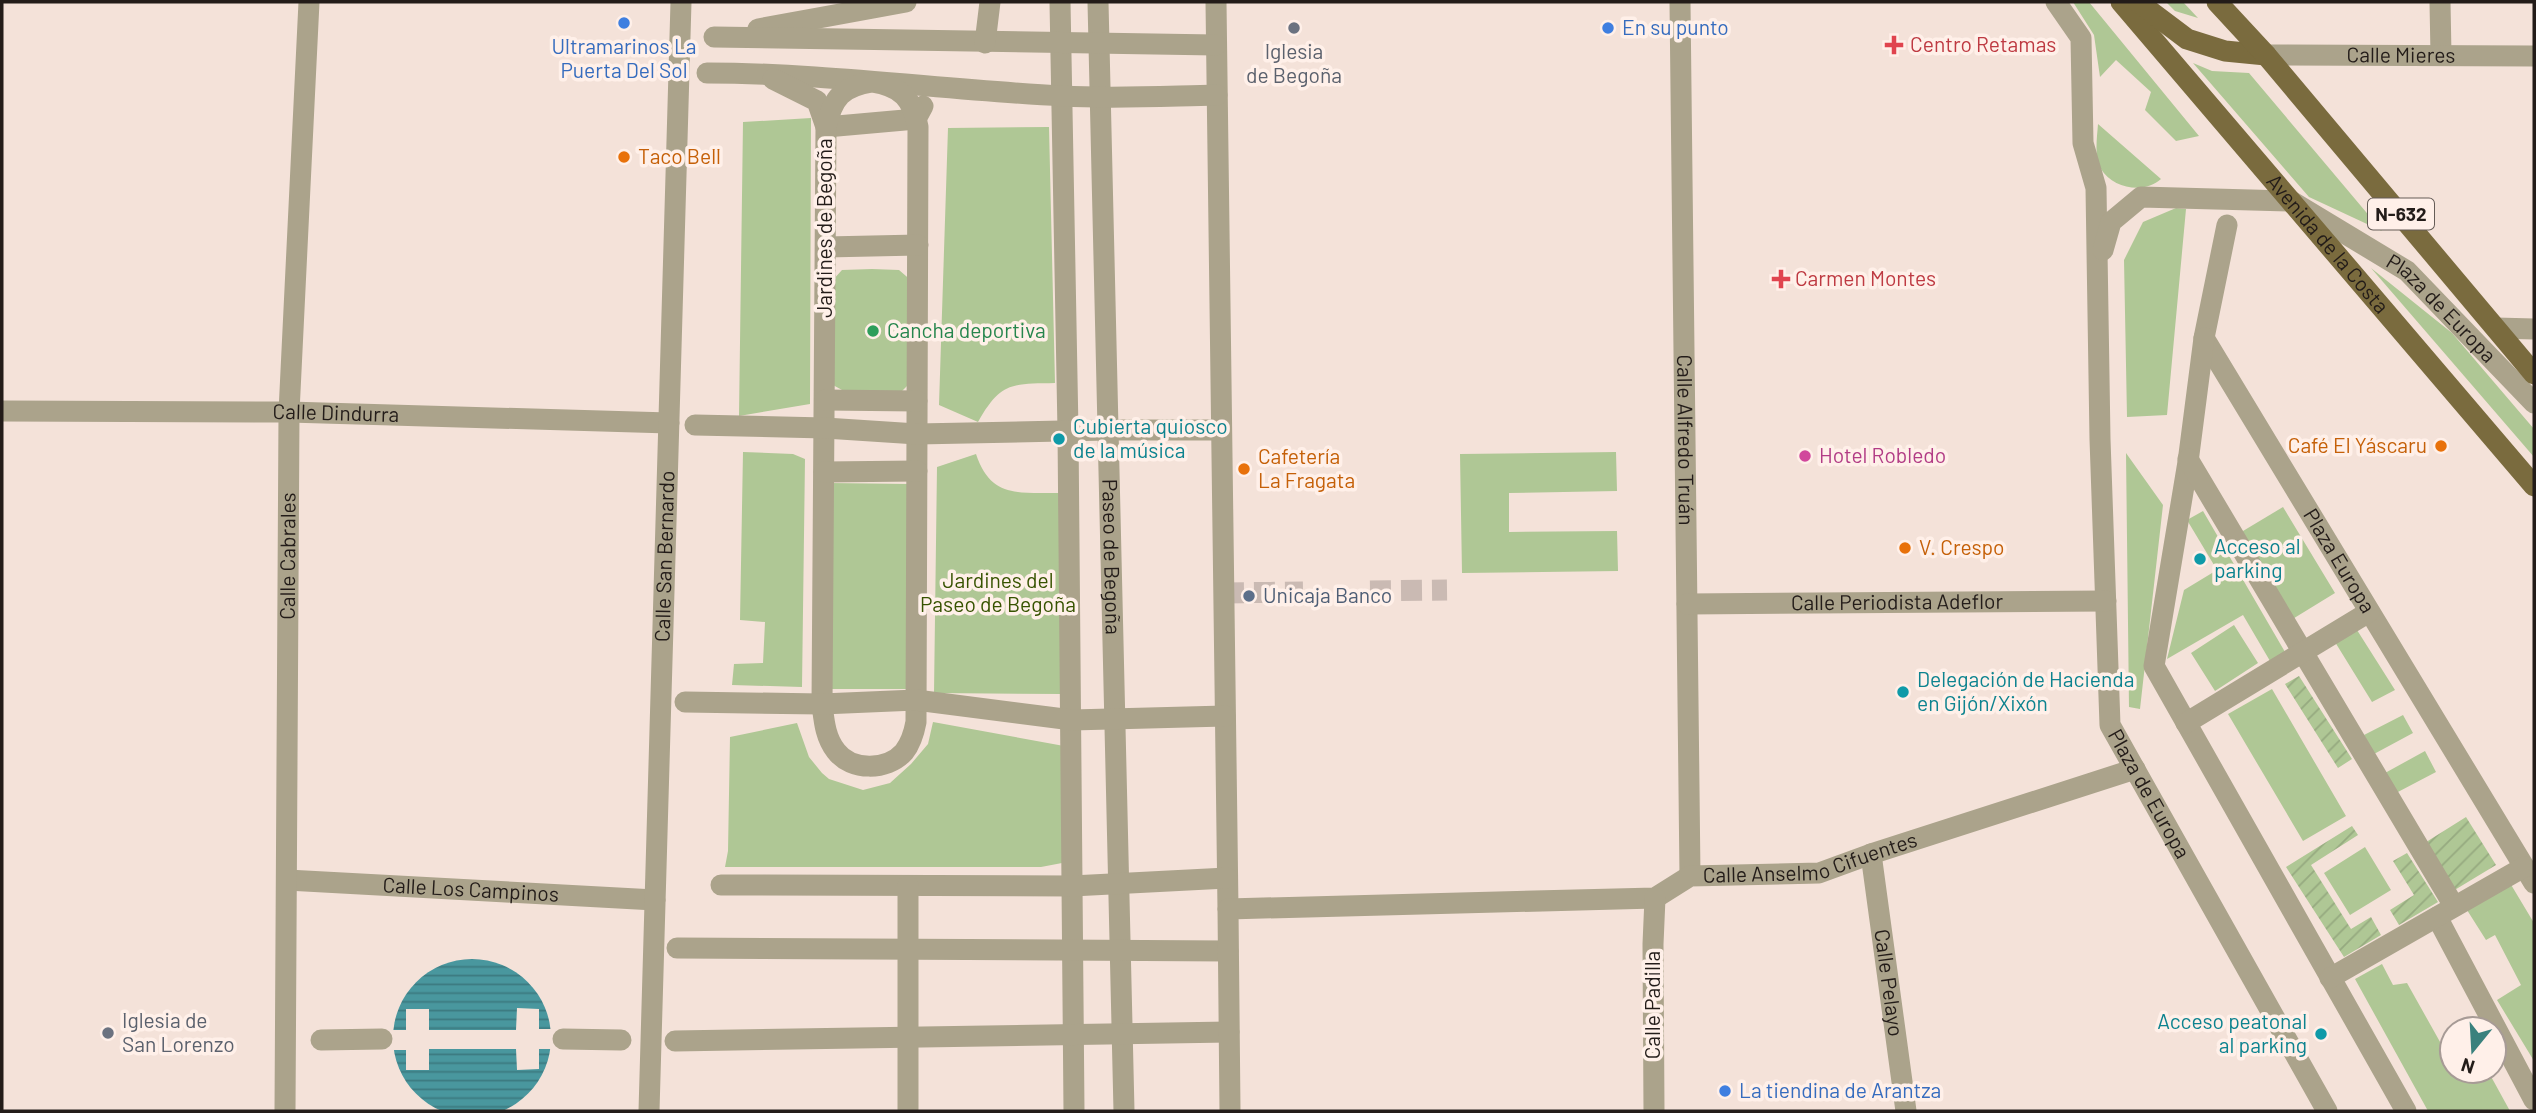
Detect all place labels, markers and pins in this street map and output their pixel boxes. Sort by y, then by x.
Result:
place label: En su punto [1622,14,1729,39]
marker: Ultramarinos La Puerta Del Sol [616,15,632,31]
marker: Iglesia de Begoña [1286,20,1302,36]
marker: En su punto [1600,20,1616,36]
place label: Centro Retamas [1910,31,2056,56]
place label: Ultramarinos La Puerta Del Sol [551,33,697,82]
marker: Centro Retamas [1884,35,1904,55]
place label: Iglesia de Begoña [1246,38,1342,87]
place label: Taco Bell [638,143,721,168]
marker: Taco Bell [616,149,632,165]
place label: Carmen Montes [1795,265,1936,290]
marker: Carmen Montes [1773,271,1789,287]
place label: Cancha deportiva [887,317,1046,342]
marker: Cancha deportiva [865,323,881,339]
place label: Cubierta quiosco de la música [1073,413,1228,462]
marker: Cubierta quiosco de la música [1051,431,1067,447]
place label: Café El Yáscaru [2288,432,2427,457]
marker: Café El Yáscaru [2433,438,2449,454]
place label: Hotel Robledo [1819,442,1946,467]
place label: Cafetería La Fragata [1258,443,1355,492]
marker: Hotel Robledo [1797,448,1813,464]
marker: Cafetería La Fragata [1236,461,1252,477]
place label: Acceso al parking [2214,533,2301,582]
place label: V. Crespo [1919,534,2004,559]
marker: V. Crespo [1897,540,1913,556]
marker: Acceso al parking [2192,551,2208,567]
place label: Unicaja Banco [1263,582,1392,607]
marker: Unicaja Banco [1241,588,1257,604]
place label: Delegación de Hacienda en Gijón/Xixón [1917,666,2134,715]
marker: Delegación de Hacienda en Gijón/Xixón [1895,684,1911,700]
place label: Iglesia de San Lorenzo [122,1007,235,1056]
place label: Acceso peatonal al parking [2157,1008,2307,1057]
marker: Iglesia de San Lorenzo [100,1025,116,1041]
marker: Acceso peatonal al parking [2313,1026,2329,1042]
place label: La tiendina de Arantza [1739,1077,1941,1102]
marker: La tiendina de Arantza [1717,1083,1733,1099]

